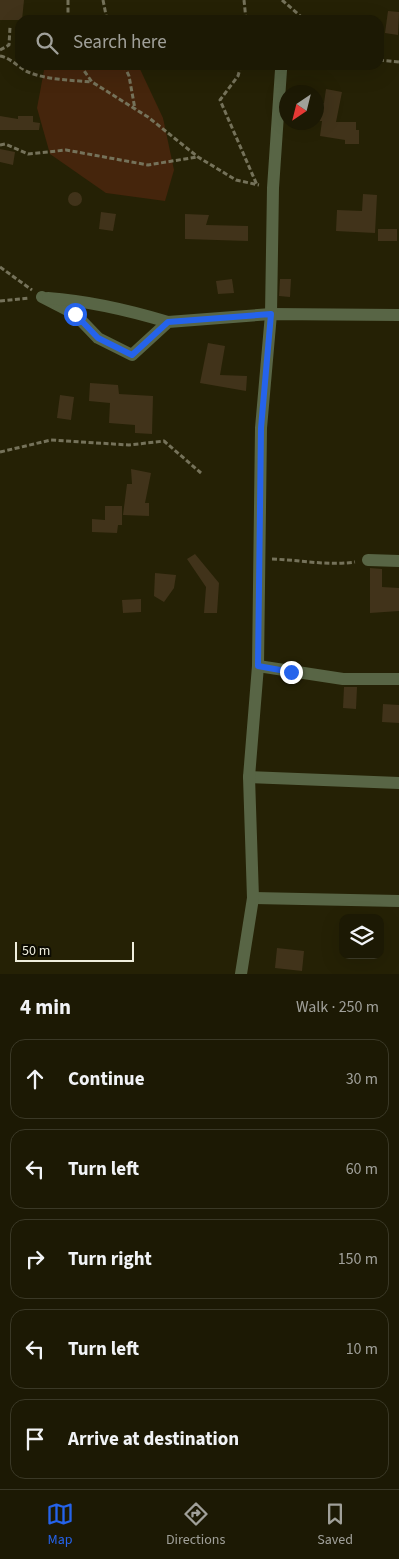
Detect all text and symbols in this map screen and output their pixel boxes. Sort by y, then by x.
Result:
search box [15,15,384,70]
icon: search [33,29,61,57]
text: Search here [73,29,167,56]
north arrow [279,85,324,130]
route start [64,303,87,326]
route end [280,661,303,684]
map controls [339,914,384,959]
button: layers [339,914,384,959]
scale bar [15,939,134,962]
text: 50 m [22,941,50,961]
text: 4 min [20,992,71,1022]
text: Walk · 250 m [296,996,379,1018]
icon: ahead [21,1065,49,1093]
text: Continue [68,1066,145,1093]
text: 30 m [346,1068,378,1090]
icon: left [21,1155,49,1183]
text: Turn left [68,1156,139,1183]
text: 60 m [346,1158,378,1180]
icon: right [21,1245,49,1273]
text: Turn right [68,1246,152,1273]
text: 150 m [338,1248,378,1270]
icon: left [21,1335,49,1363]
text: Turn left [68,1336,139,1363]
text: 10 m [346,1338,378,1360]
icon: arrive [21,1425,49,1453]
text: Arrive at destination [68,1426,239,1453]
tab: Map [46,1500,74,1550]
tab: Directions [166,1500,225,1550]
tab: Saved [317,1500,353,1550]

